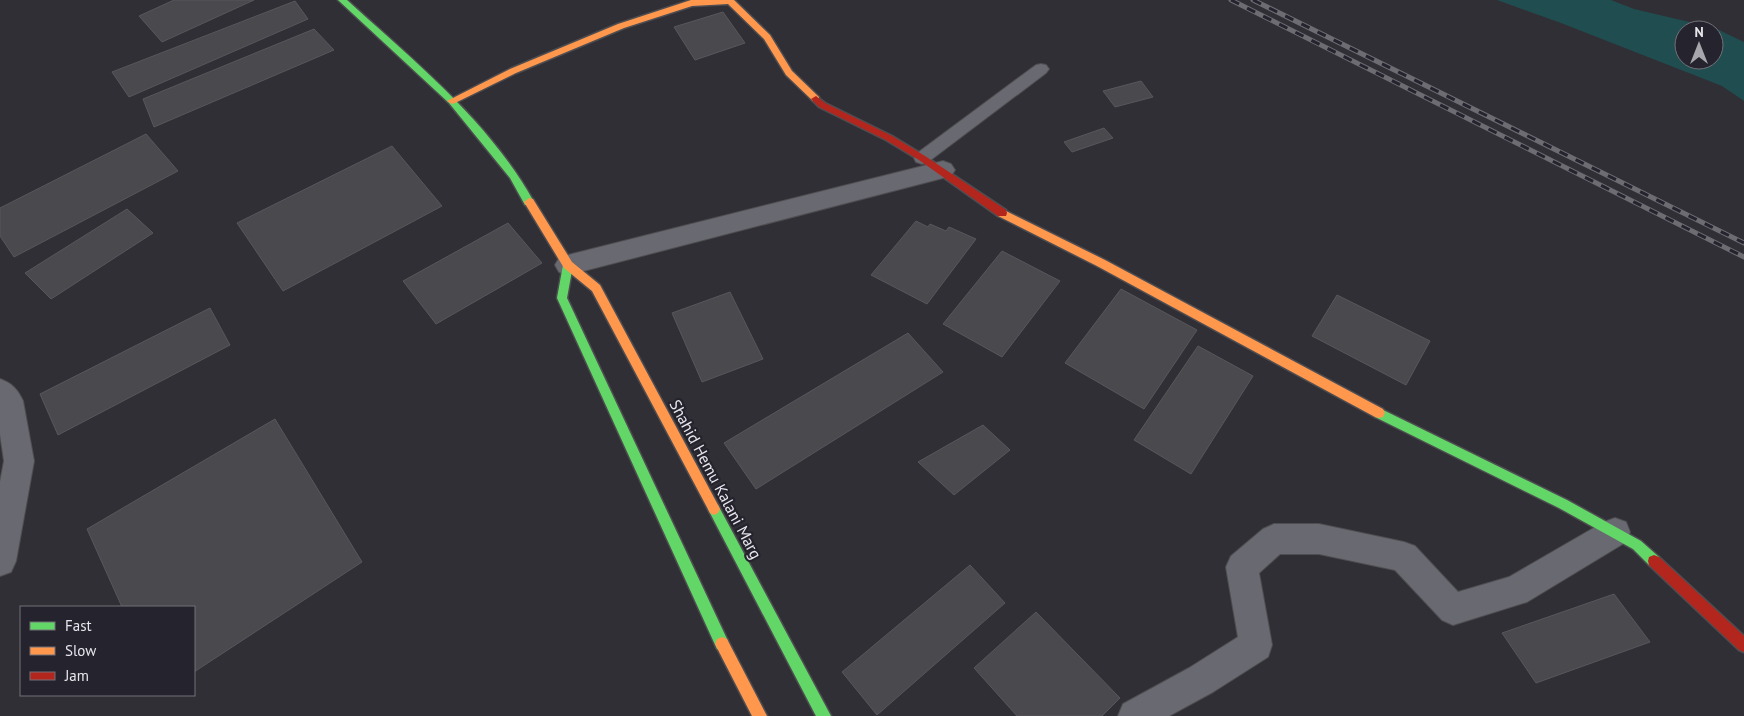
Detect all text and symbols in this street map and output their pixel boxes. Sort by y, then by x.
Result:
north arrow [1674,20,1724,70]
text: N [1694,23,1704,41]
street label: Shahid Hemu Kalani Marg [665,396,767,562]
legend [20,606,195,696]
text: Fast [65,616,92,635]
text: Slow [65,641,96,660]
text: Jam [64,666,89,685]

